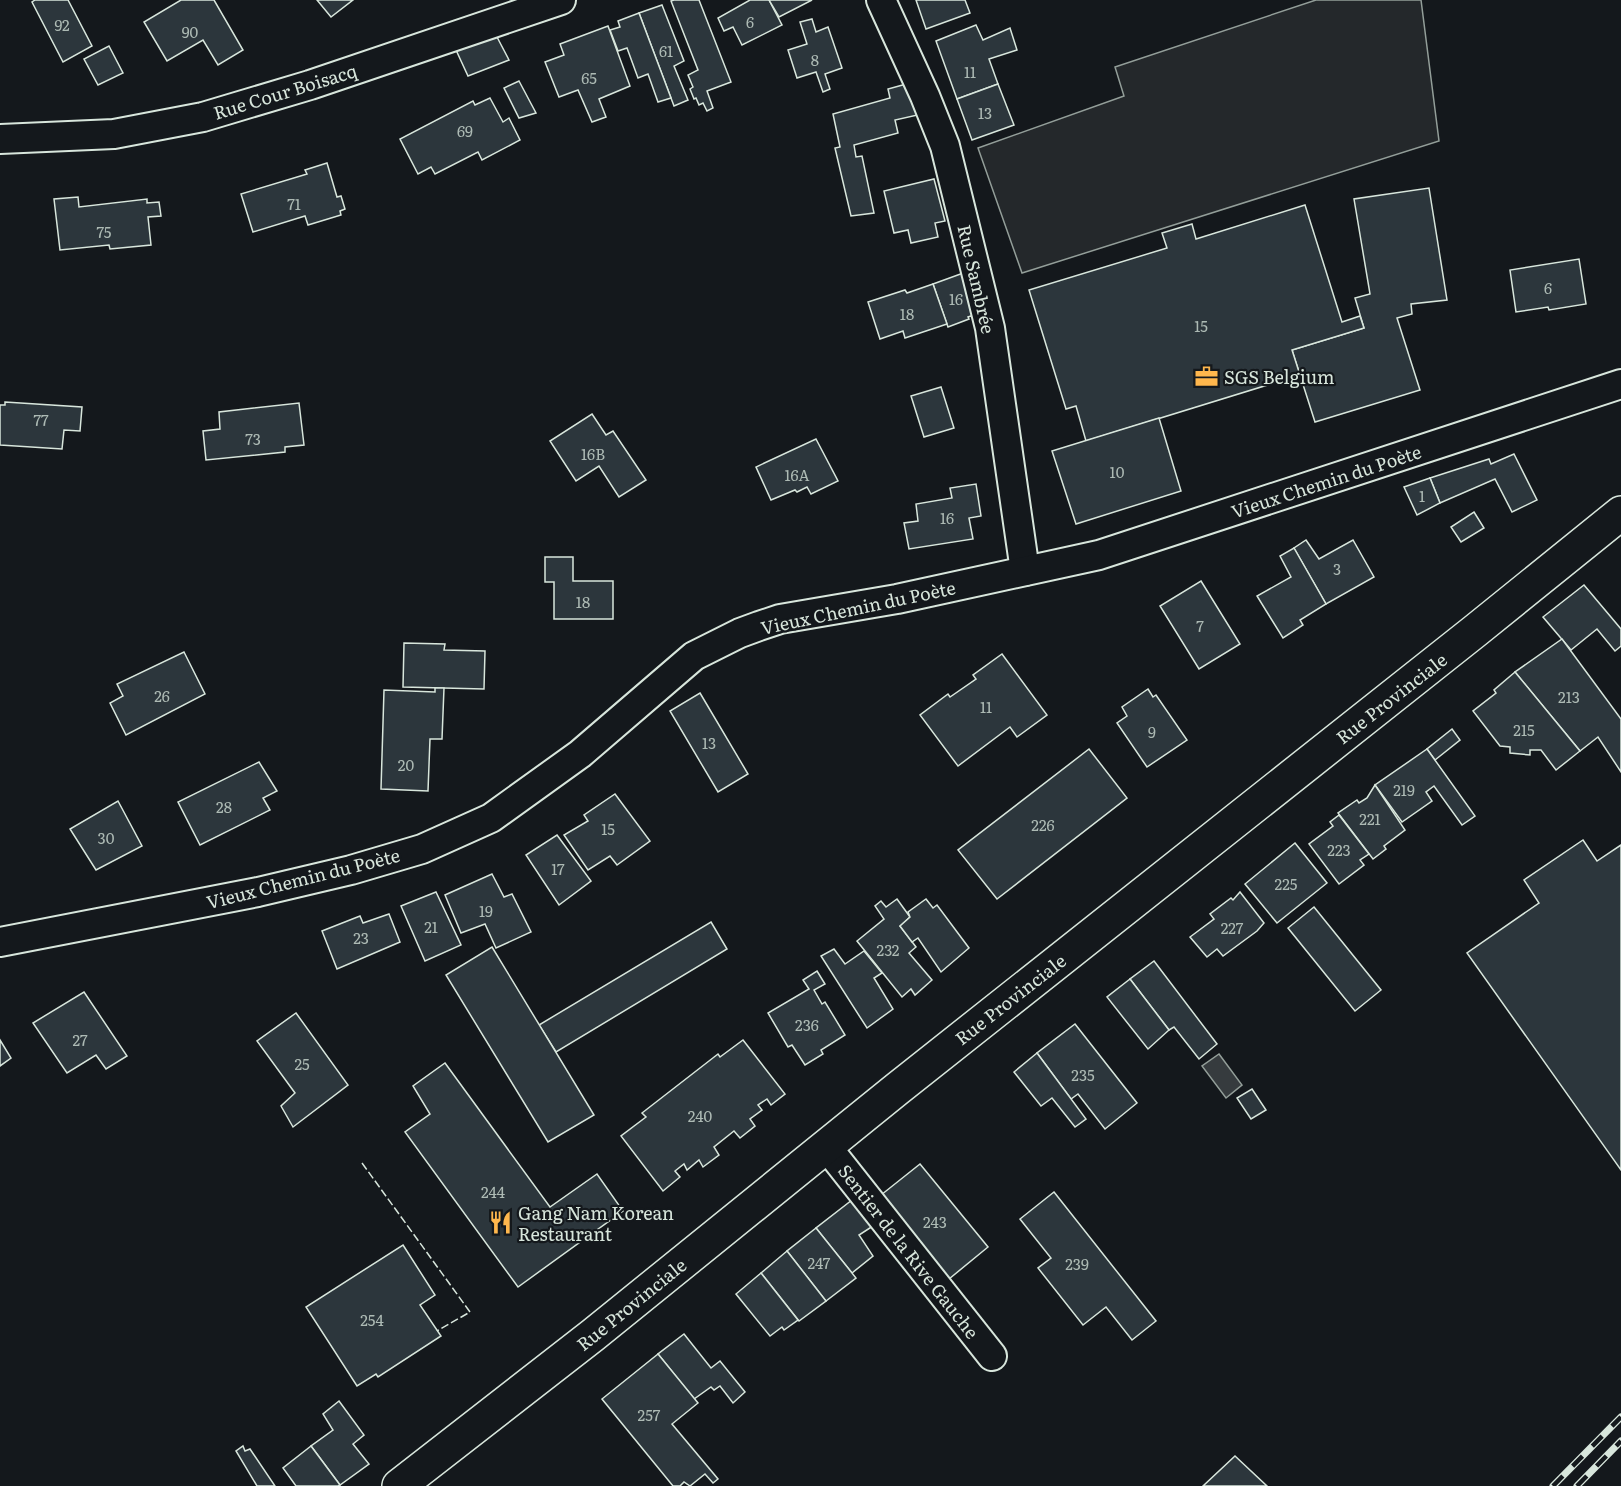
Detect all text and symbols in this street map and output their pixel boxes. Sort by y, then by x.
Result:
house number: 6 [746,10,754,33]
house number: 92 [54,13,70,36]
house number: 90 [182,20,199,43]
house number: 61 [659,39,673,62]
house number: 8 [811,48,819,71]
street label: Rue Cour Boisacq [210,56,360,126]
house number: 11 [964,60,976,83]
house number: 65 [581,66,597,89]
house number: 13 [978,101,992,124]
house number: 69 [457,119,473,142]
house number: 71 [287,192,301,215]
house number: 75 [97,220,112,243]
street label: Rue Sambrée [951,222,1003,336]
house number: 6 [1544,276,1552,299]
house number: 16 [949,287,963,310]
house number: 18 [900,302,914,325]
house number: 15 [1194,314,1208,337]
office icon: SGS Belgium [1193,363,1219,389]
place label: SGS Belgium [1224,363,1335,390]
house number: 77 [33,408,49,431]
house number: 73 [245,427,261,450]
street label: Vieux Chemin du Poète [1227,437,1425,525]
house number: 16B [581,442,605,465]
house number: 10 [1110,460,1125,483]
house number: 16A [784,463,810,486]
house number: 1 [1419,484,1425,507]
house number: 16 [940,506,954,529]
house number: 3 [1333,557,1341,580]
street label: Vieux Chemin du Poète [758,573,958,641]
house number: 18 [576,590,590,613]
house number: 7 [1196,614,1204,637]
street label: Rue Provinciale [1330,646,1452,750]
house number: 26 [154,684,170,707]
house number: 213 [1558,685,1580,708]
house number: 11 [980,695,992,718]
house number: 215 [1513,718,1535,741]
house number: 9 [1148,720,1156,743]
house number: 13 [702,731,716,754]
house number: 20 [398,753,414,776]
house number: 219 [1393,778,1415,801]
house number: 28 [216,795,232,818]
house number: 221 [1359,807,1381,830]
house number: 226 [1031,813,1055,836]
house number: 15 [601,817,615,840]
house number: 30 [98,826,115,849]
house number: 223 [1327,838,1351,861]
street label: Vieux Chemin du Poète [203,841,403,915]
house number: 17 [551,857,565,880]
house number: 225 [1275,872,1298,895]
house number: 19 [479,899,493,922]
house number: 21 [424,915,438,938]
house number: 227 [1221,916,1244,939]
house number: 23 [353,926,369,949]
house number: 232 [877,938,900,961]
street label: Rue Provinciale [949,947,1071,1051]
house number: 236 [795,1013,819,1036]
house number: 27 [72,1028,88,1051]
house number: 25 [294,1052,310,1075]
house number: 235 [1071,1063,1095,1086]
house number: 240 [688,1104,713,1127]
street label: Sentier de la Rive Gauche [832,1158,986,1344]
house number: 244 [481,1180,505,1203]
place label: Gang Nam Korean Restaurant [518,1199,674,1247]
restaurant icon: Gang Nam Korean Restaurant [487,1209,513,1235]
house number: 243 [923,1210,947,1233]
street label: Rue Provinciale [570,1251,692,1357]
house number: 247 [808,1251,831,1274]
house number: 239 [1065,1252,1089,1275]
house number: 254 [360,1308,384,1331]
house number: 257 [638,1403,661,1426]

